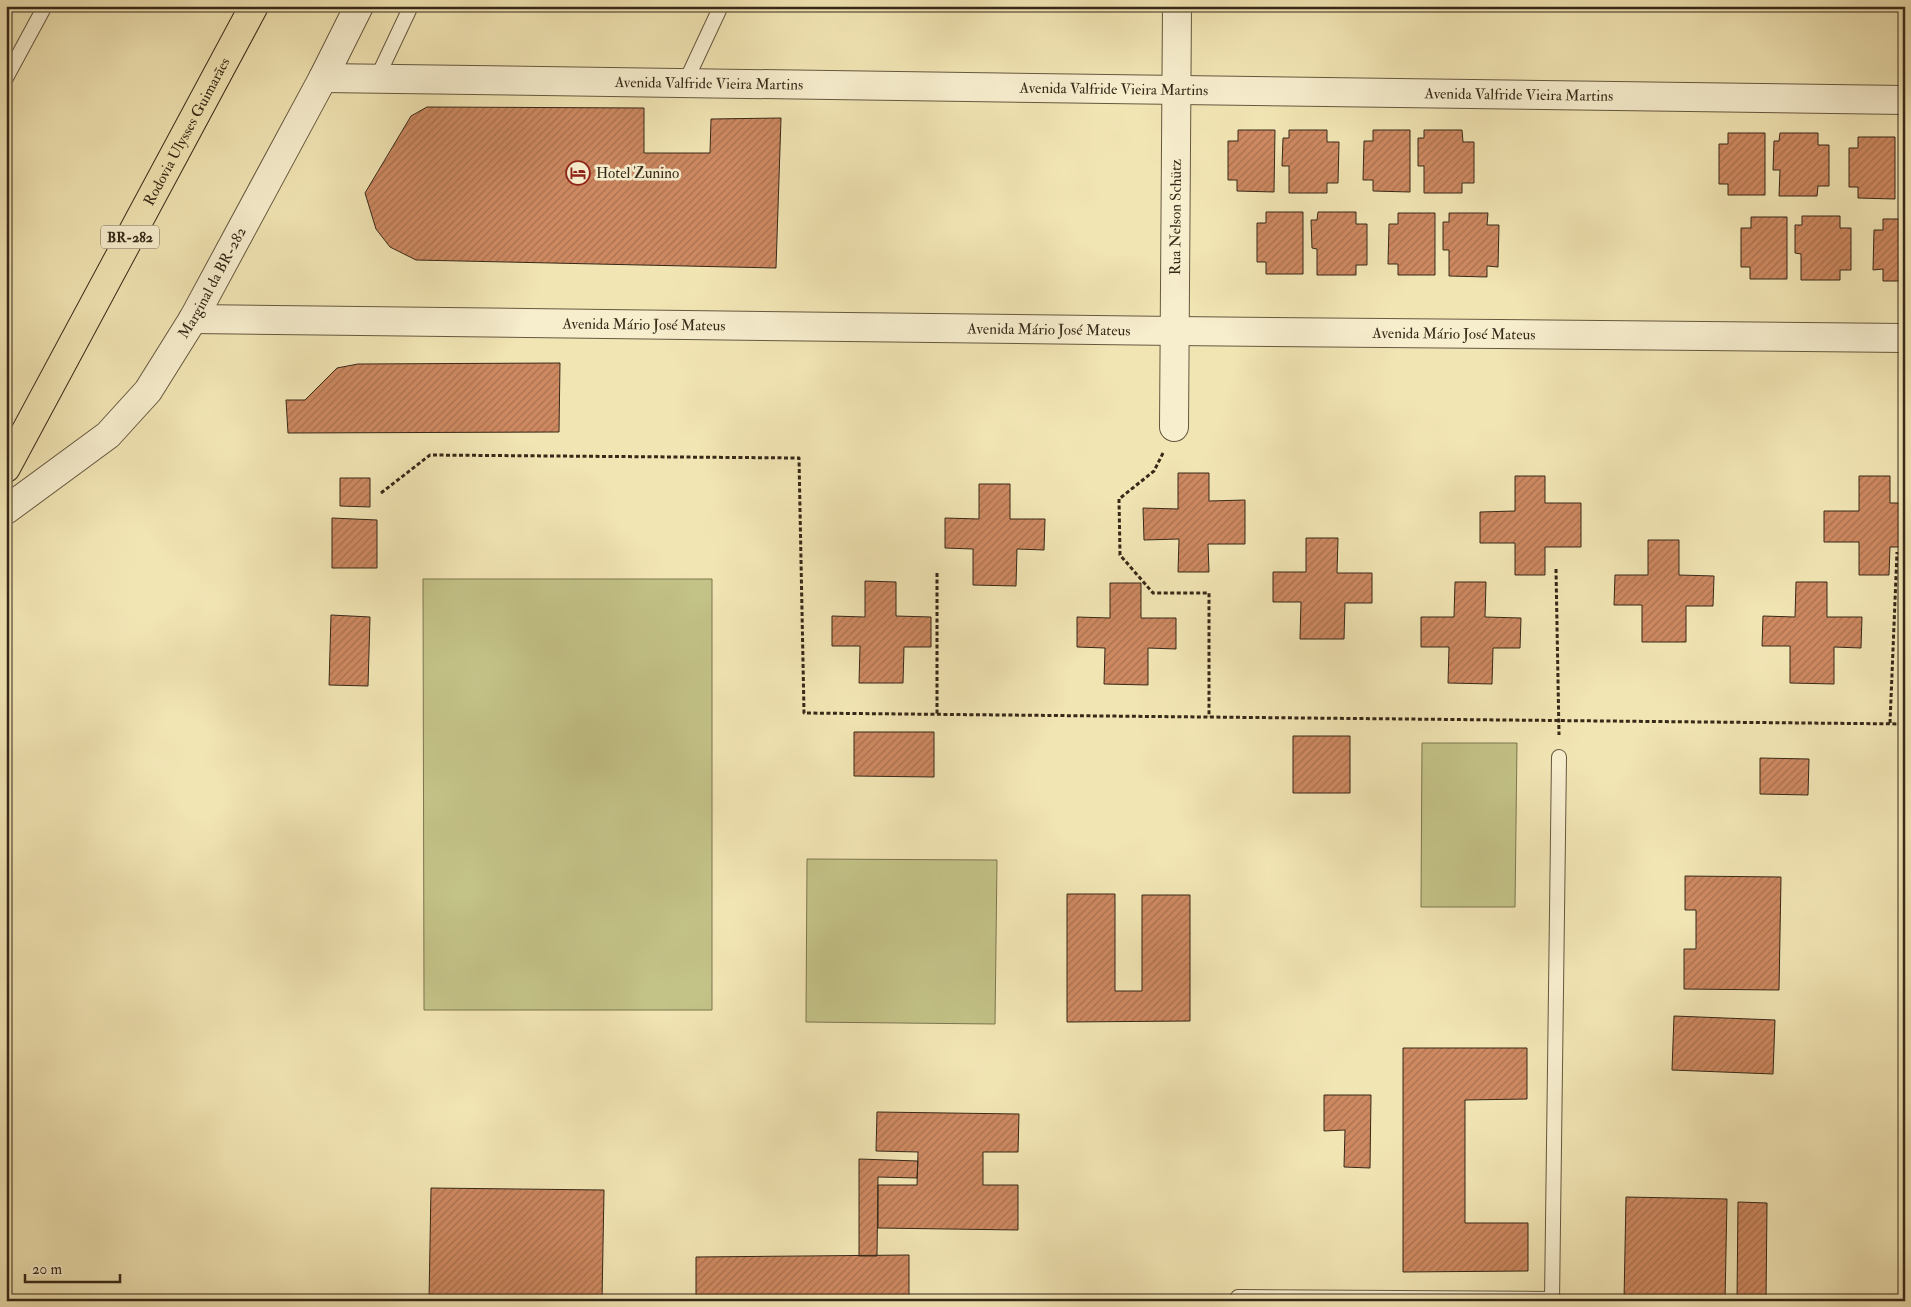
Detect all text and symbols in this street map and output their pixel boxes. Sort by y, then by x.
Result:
street label: Rodovia Ulysses Guimarães [140,54,235,209]
street label: Avenida Valfride Vieira Martins [614,73,803,95]
street label: Avenida Valfride Vieira Martins [1019,79,1208,100]
street label: Avenida Valfride Vieira Martins [1423,84,1613,106]
street label: Rua Nelson Schütz [1166,159,1186,275]
hotel icon: Hotel Zunino [565,160,591,186]
place label: Hotel Zunino [596,164,679,183]
street label: Marginal da BR-282 [174,224,251,342]
road number: BR-282 [101,226,159,248]
street label: Avenida Mário José Mateus [561,315,726,336]
street label: Avenida Mário José Mateus [966,319,1131,341]
street label: Avenida Mário José Mateus [1371,324,1536,345]
scale bar [25,1252,120,1284]
text: 20 m [32,1260,62,1279]

